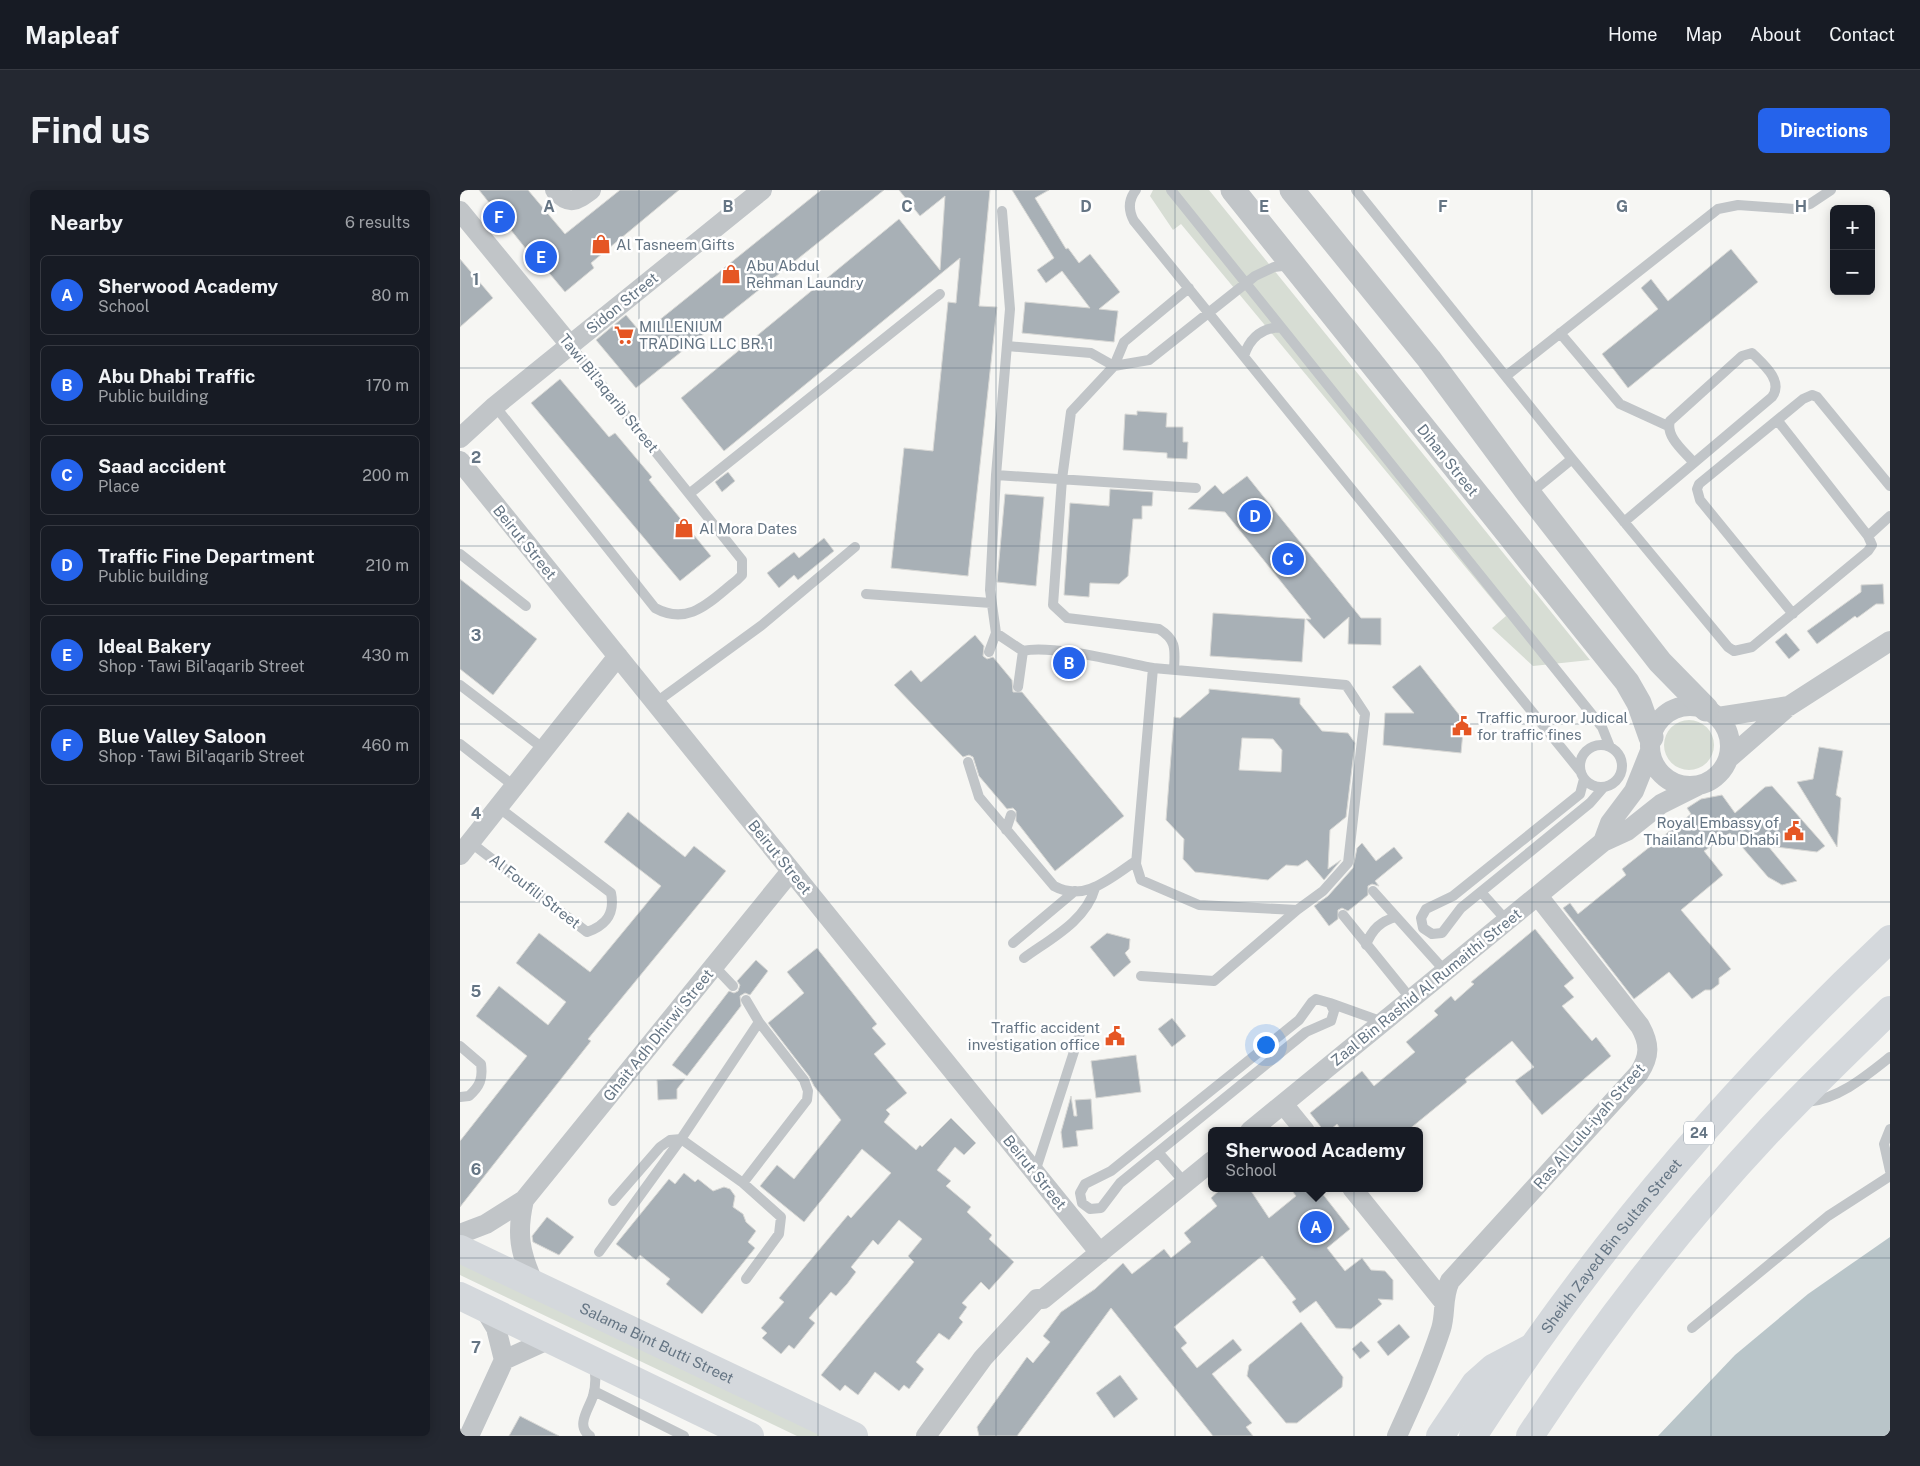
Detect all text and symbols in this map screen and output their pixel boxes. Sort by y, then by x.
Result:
text: Mapleaf [25,21,119,49]
text: Home [1608,24,1658,45]
text: Map [1686,24,1722,45]
text: About [1750,24,1801,45]
text: Contact [1829,24,1895,45]
button: Directions [1758,108,1890,153]
text: Find us [30,110,150,151]
text: A [543,197,555,216]
text: B [723,197,734,216]
text: C [901,197,913,216]
text: D [1080,197,1092,216]
text: E [1259,197,1269,216]
text: F [1438,197,1448,216]
text: G [1616,197,1628,216]
text: H [1795,197,1807,216]
pin: F [483,198,515,236]
map controls [1830,205,1875,295]
button: + [1830,205,1875,250]
text: Nearby [50,210,123,235]
text: 6 results [345,213,410,232]
shop icon: Al Tasneem Gifts [590,233,612,255]
place label: Al Tasneem Gifts [616,236,735,253]
pin: E [525,238,557,276]
button: − [1830,250,1875,295]
place label: Abu Abdul Rehman Laundry [746,257,864,291]
shop icon: Abu Abdul Rehman Laundry [720,263,742,285]
street label: Sidon Street [583,269,661,337]
text: 1 [473,270,479,289]
text: Sherwood Academy [98,275,278,297]
text: A [61,286,73,305]
text: 80 m [371,286,409,305]
text: School [98,297,149,316]
place label: MILLENIUM TRADING LLC BR. 1 [639,318,774,352]
supermarket icon: MILLENIUM TRADING LLC BR. 1 [613,324,635,346]
street label: Tawi Bil'aqarib Street [556,330,662,456]
text: Abu Dhabi Traffic [98,365,255,387]
text: B [62,376,72,395]
text: 170 m [366,376,409,395]
text: Public building [98,387,209,406]
street label: Dihan Street [1414,421,1482,499]
text: 2 [471,448,481,467]
text: Saad accident [98,455,226,477]
text: C [61,466,73,485]
text: 200 m [362,466,409,485]
text: Place [98,477,140,496]
pin: D [1239,497,1271,535]
street label: Beirut Street [490,502,560,583]
shop icon: Al Mora Dates [673,517,695,539]
place label: Al Mora Dates [699,520,797,537]
pin: C [1272,540,1304,578]
text: Traffic Fine Department [98,545,315,567]
text: D [61,556,73,575]
text: 210 m [365,556,409,575]
text: Public building [98,567,209,586]
text: 3 [471,626,481,645]
text: Ideal Bakery [98,635,211,657]
pin: B [1053,644,1085,682]
text: E [62,646,72,665]
text: 430 m [361,646,409,665]
text: Shop · Tawi Bil'aqarib Street [98,657,305,676]
place label: Traffic muroor Judical for traffic fines [1477,709,1628,743]
public building icon: Traffic muroor Judical for traffic fines [1451,715,1473,737]
text: Blue Valley Saloon [98,725,266,747]
text: F [62,736,72,755]
text: 460 m [362,736,409,755]
text: Shop · Tawi Bil'aqarib Street [98,747,305,766]
text: 4 [471,804,482,823]
place label: Royal Embassy of Thailand Abu Dhabi [1643,814,1779,848]
street label: Beirut Street [745,817,815,898]
public building icon: Royal Embassy of Thailand Abu Dhabi [1783,820,1805,842]
street label: Al Foufili Street [486,850,584,932]
street label: Zaal Bin Rashid Al Rumaithi Street [1328,905,1525,1069]
street label: Ghait Adh Dhirwi Street [600,966,717,1104]
text: 5 [471,982,482,1001]
place label: Traffic accident investigation office [968,1019,1100,1053]
public building icon: Traffic accident investigation office [1104,1025,1126,1047]
your location [1253,1032,1279,1058]
street label: Ras Al Lulu-iyah Street [1530,1060,1648,1192]
road number: 24 [1684,1121,1714,1144]
popup [1208,1127,1423,1192]
street label: Beirut Street [1000,1132,1070,1213]
text: Sherwood Academy [1225,1139,1406,1161]
street label: Sheikh Zayed Bin Sultan Street [1537,1155,1685,1337]
text: 6 [471,1160,481,1179]
text: School [1225,1161,1277,1180]
pin: A [1300,1208,1332,1246]
street label: Salama Bint Butti Street [577,1299,737,1386]
text: 7 [471,1338,481,1357]

